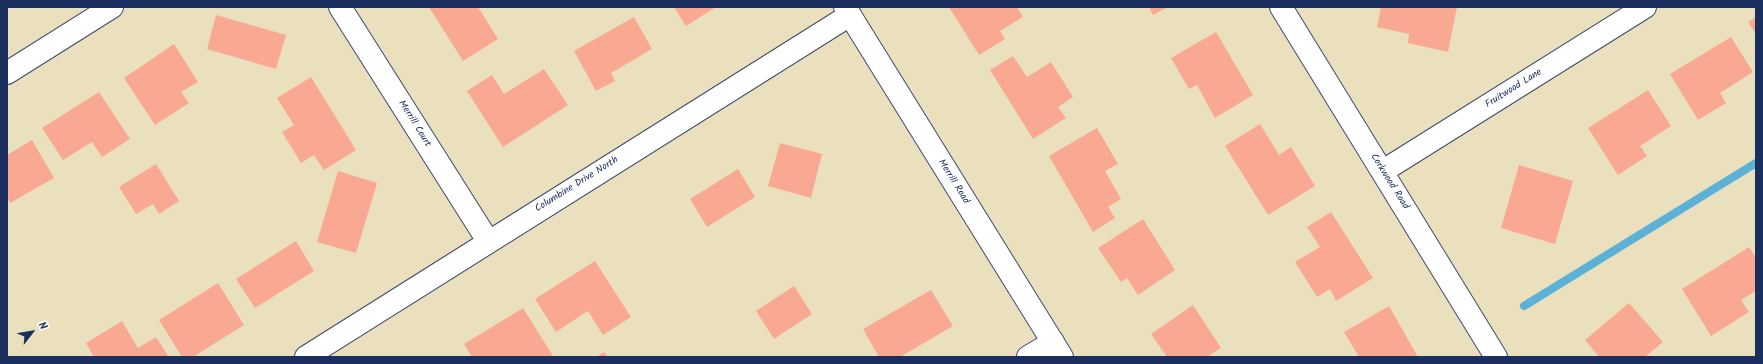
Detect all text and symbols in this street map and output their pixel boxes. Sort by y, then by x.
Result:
street label: Fruitwood Lane [1484,67,1544,111]
street label: Merrill Court [395,98,433,150]
street label: Corkwood Road [1367,152,1411,212]
street label: Columbine Drive North [533,154,621,216]
street label: Merrill Road [935,157,971,207]
north arrow [12,312,52,352]
text: N [33,318,52,333]

